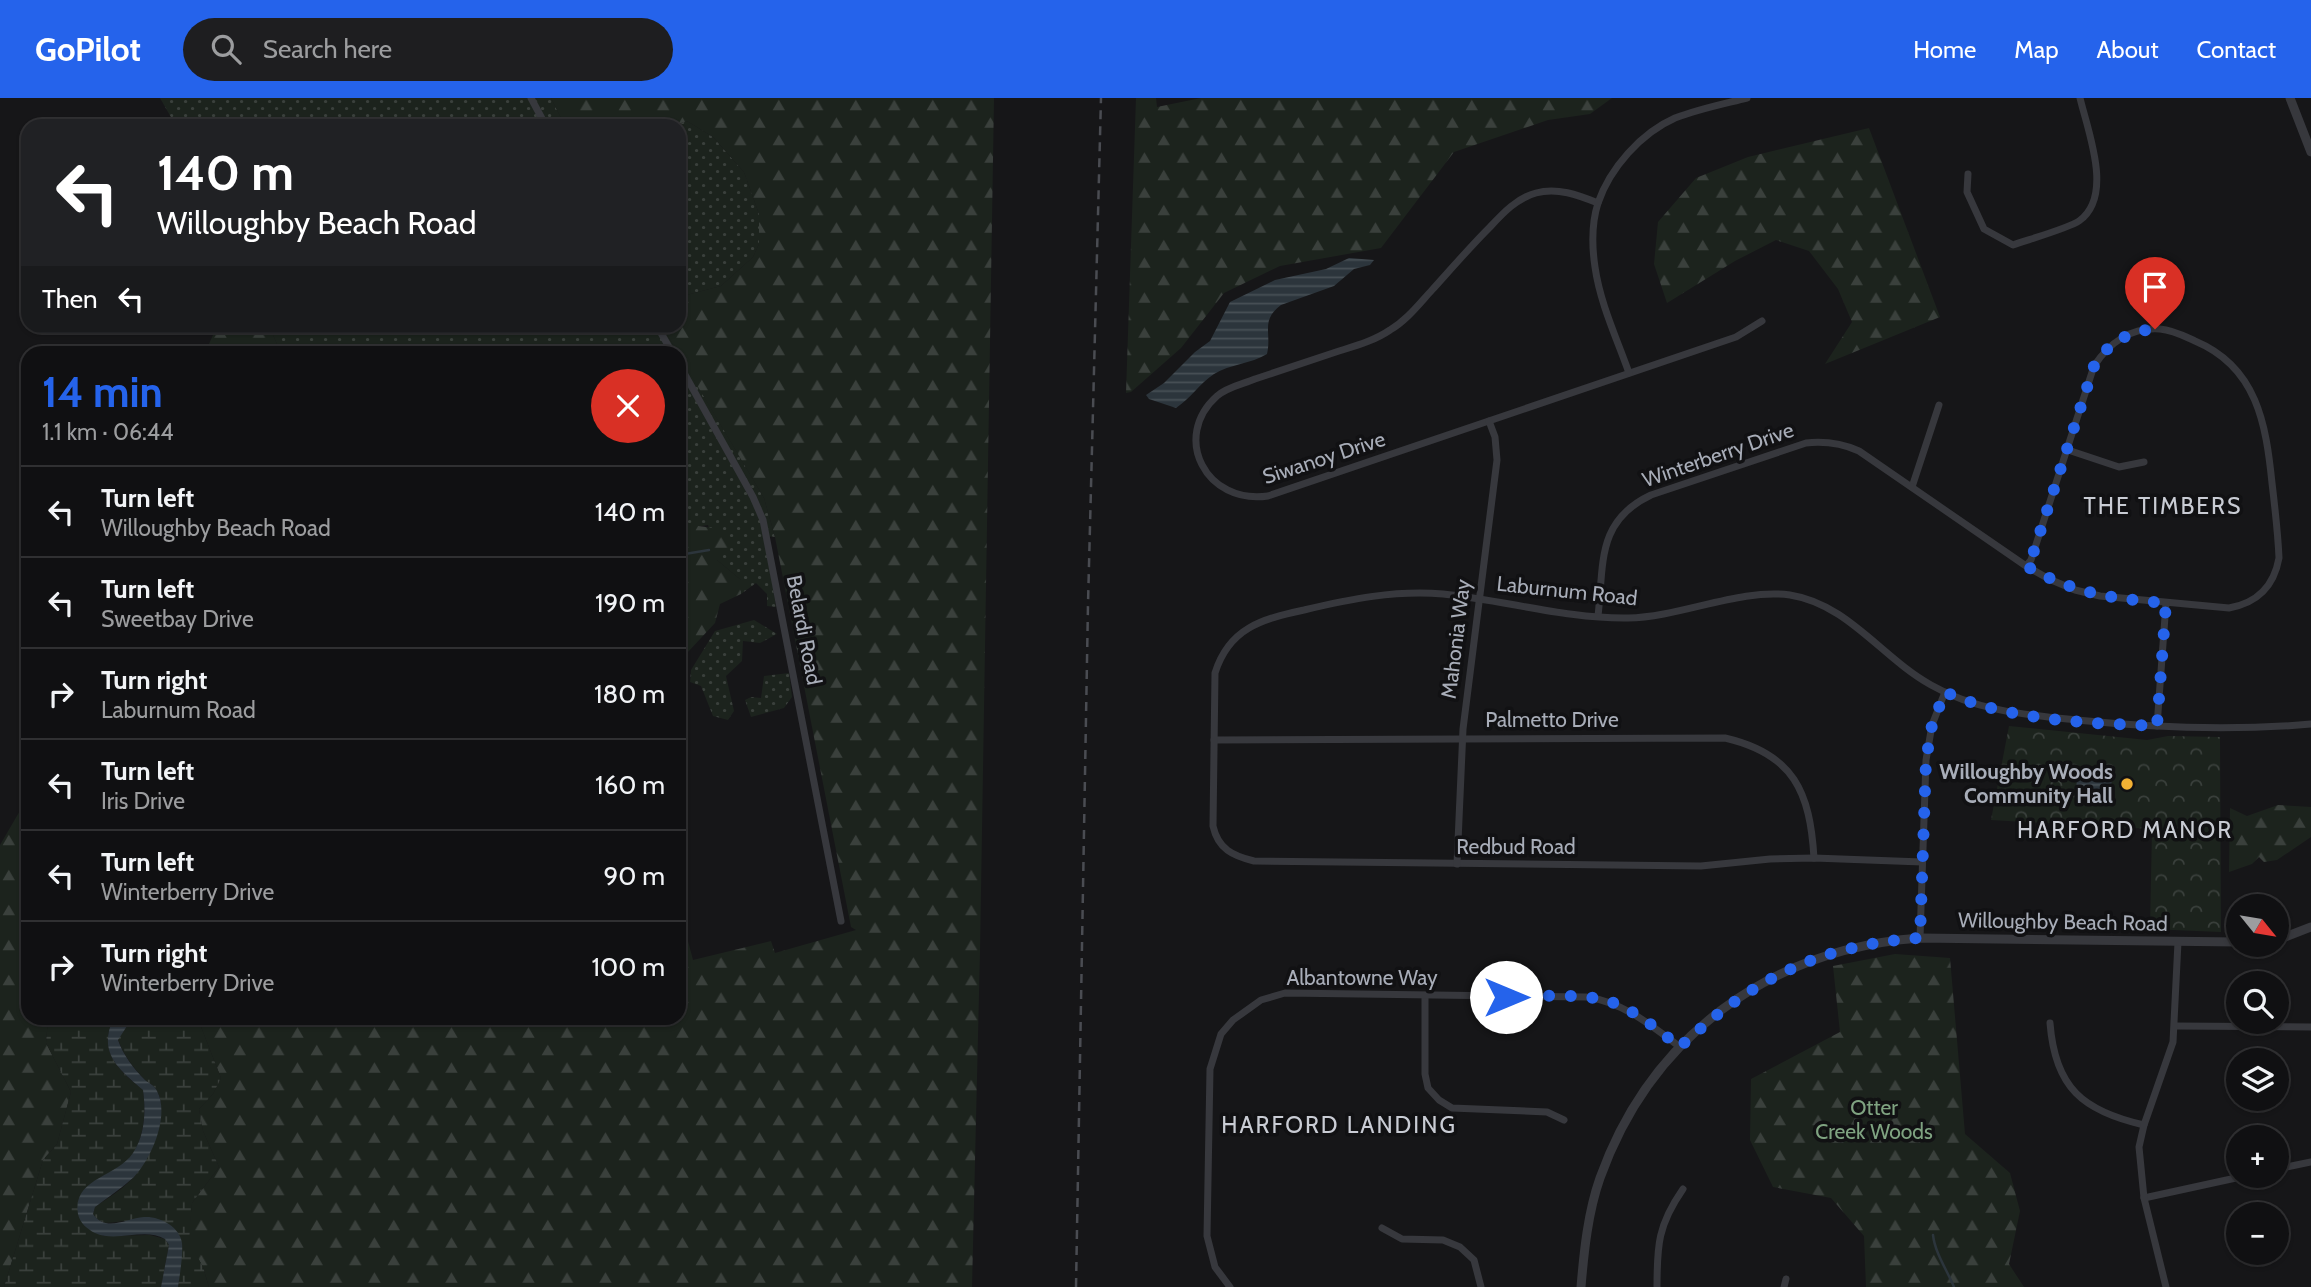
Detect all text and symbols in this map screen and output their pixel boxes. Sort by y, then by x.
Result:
search box [183,18,673,81]
text: GoPilot [35,29,141,69]
icon: search [207,30,245,68]
text: Search here [263,33,392,65]
text: Home [1913,35,1976,64]
text: Map [2014,35,2059,64]
text: About [2097,35,2159,64]
text: Contact [2197,35,2276,64]
text: 140 m [157,143,294,202]
icon: left [42,147,133,238]
text: Willoughby Beach Road [157,203,477,242]
pin [2125,257,2185,329]
icon: arrive [2136,268,2174,306]
icon: left [112,280,150,318]
text: Then [42,283,98,315]
text: 14 min [42,366,163,418]
button: close [591,369,665,443]
street label: Winterberry Drive [1639,417,1797,492]
text: 1.1 km · 06:44 [42,418,173,446]
street label: Siwanoy Drive [1259,426,1388,489]
text: Turn left [101,482,194,514]
district label: THE TIMBERS [2084,492,2242,520]
icon: left [42,493,80,531]
text: 140 m [595,496,665,528]
text: Willoughby Beach Road [101,514,331,542]
street label: Laburnum Road [1495,571,1639,610]
text: Turn left [101,573,194,605]
street label: Belardi Road [782,573,827,687]
street label: Mahonia Way [1436,577,1475,700]
icon: left [42,584,80,622]
text: 190 m [595,587,665,619]
text: Sweetbay Drive [101,605,254,633]
text: Turn right [101,664,207,696]
icon: right [42,675,80,713]
text: 180 m [594,678,665,710]
text: Laburnum Road [101,696,256,724]
street label: Palmetto Drive [1485,707,1619,732]
text: Turn left [101,755,194,787]
place label: Willoughby Woods Community Hall [1939,759,2113,808]
icon: left [42,766,80,804]
text: 160 m [595,769,665,801]
marker: Willoughby Woods Community Hall [2119,776,2135,792]
text: Iris Drive [101,787,185,815]
district label: HARFORD MANOR [2017,816,2233,844]
street label: Redbud Road [1456,834,1576,859]
text: Turn left [101,846,194,878]
icon: left [42,857,80,895]
text: 90 m [603,860,665,892]
text: Winterberry Drive [101,878,274,906]
north arrow [2226,894,2289,957]
map controls [2226,894,2289,1265]
street label: Willoughby Beach Road [1958,907,2168,936]
text: Turn right [101,937,207,969]
icon: right [42,948,80,986]
text: 100 m [592,951,665,983]
position arrow [1469,960,1543,1034]
street label: Albantowne Way [1286,965,1438,990]
text: Winterberry Drive [101,969,274,997]
button: search [2226,971,2289,1034]
button: layers [2226,1048,2289,1111]
park label: Otter Creek Woods [1815,1095,1933,1144]
district label: HARFORD LANDING [1221,1111,1457,1139]
button: + [2226,1125,2289,1188]
button: − [2226,1202,2289,1265]

